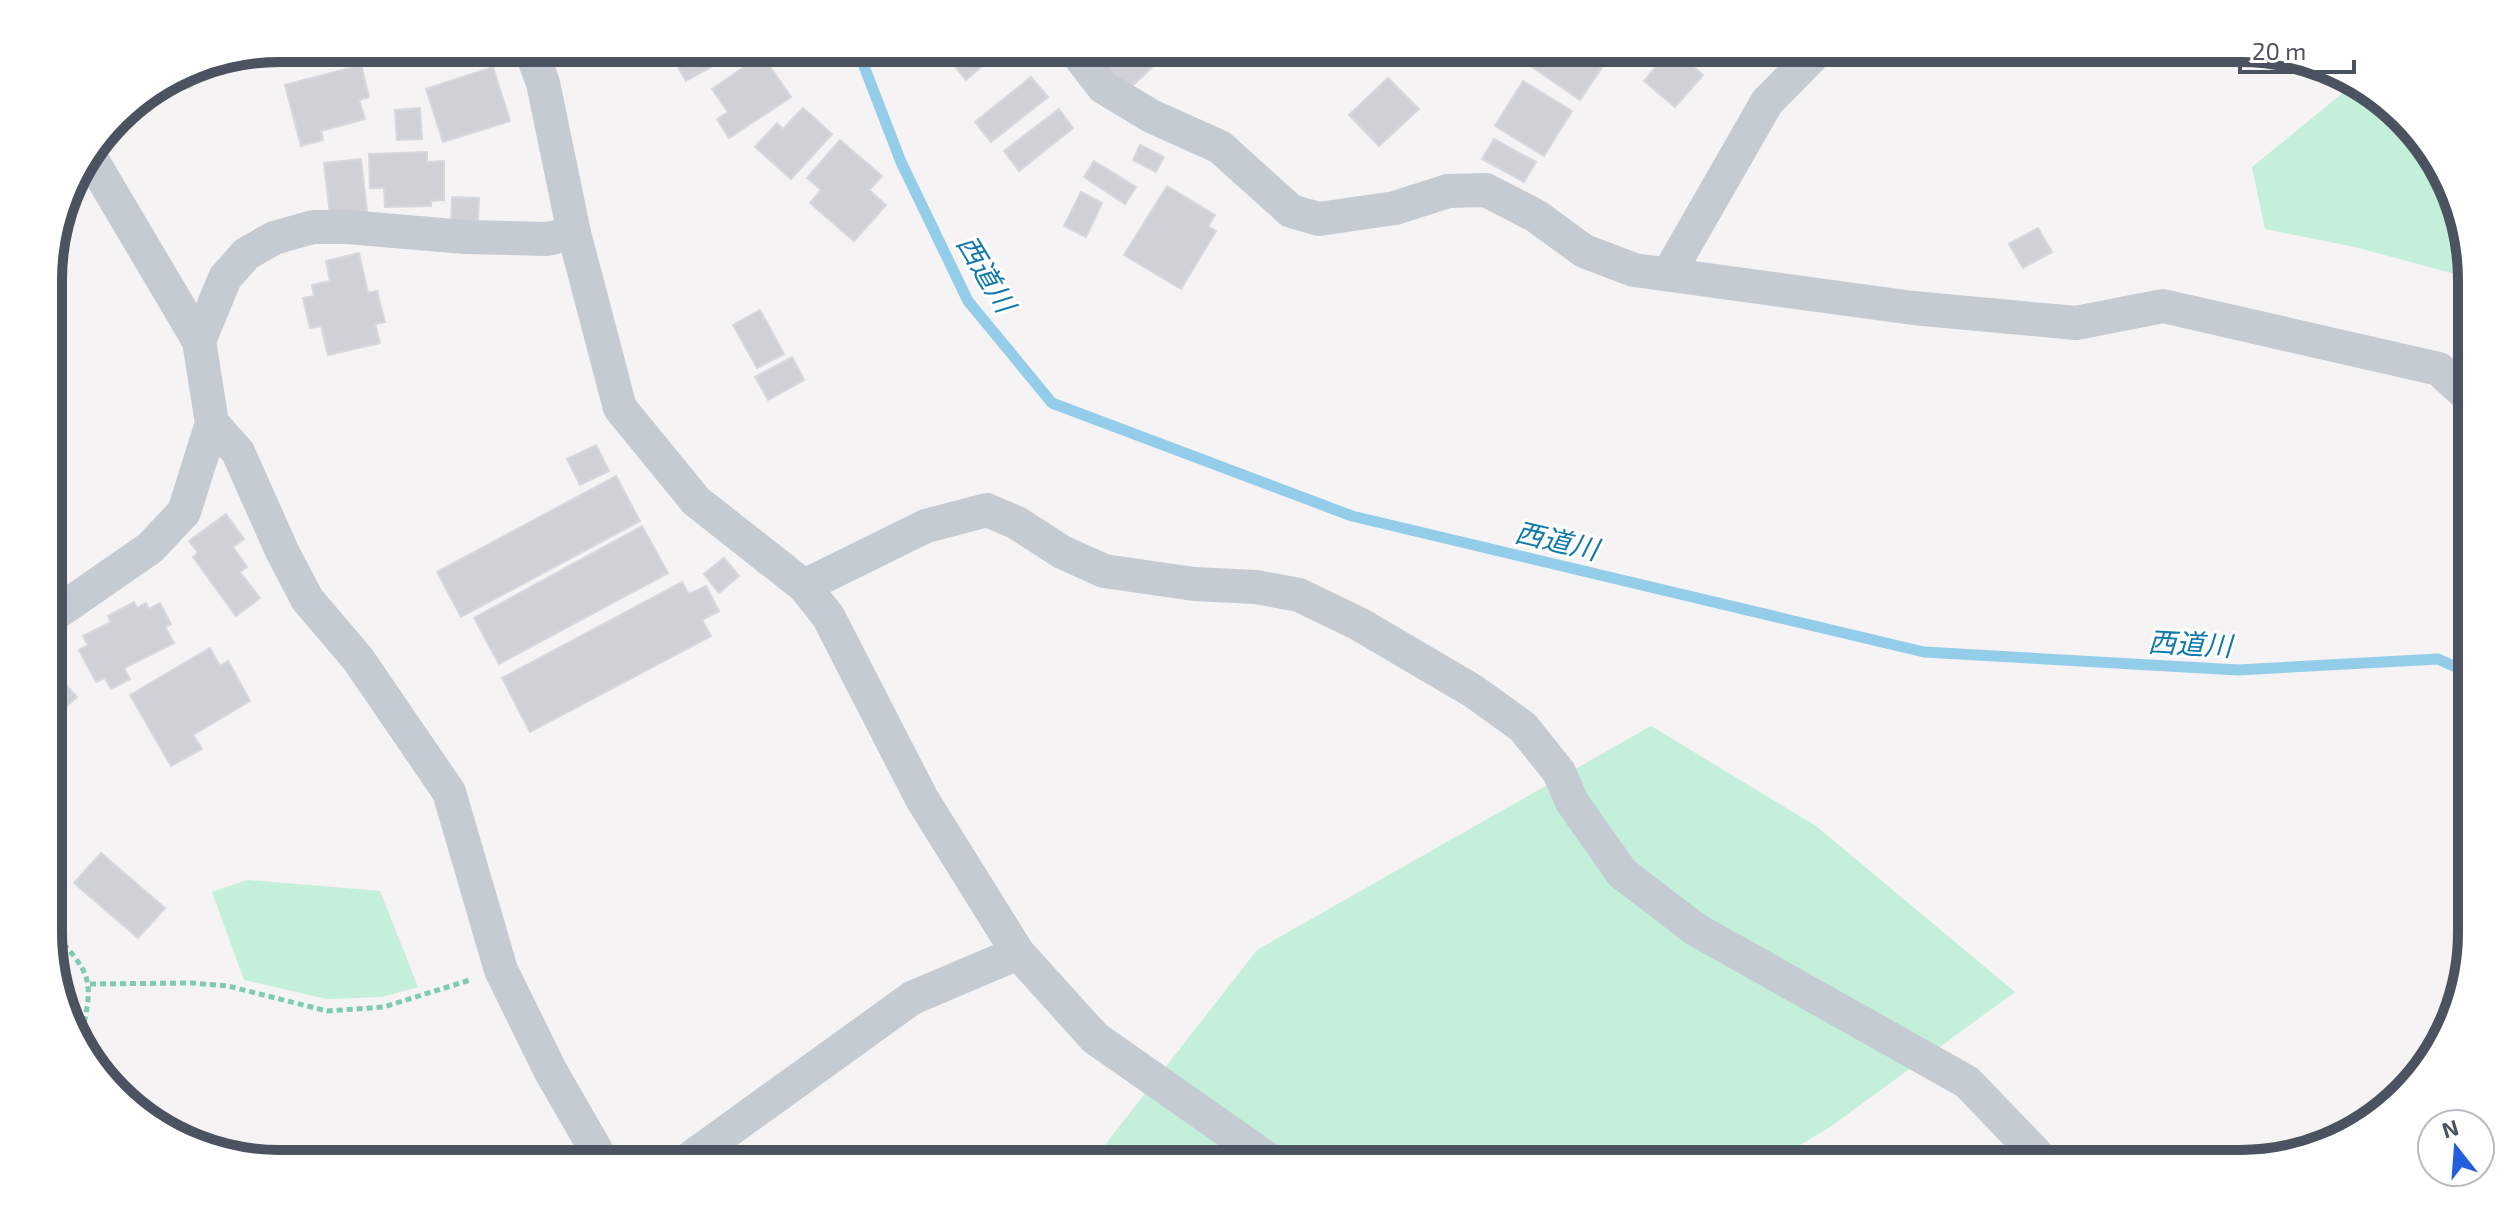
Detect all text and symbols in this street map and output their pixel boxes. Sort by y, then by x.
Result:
scale bar [2240,24,2354,74]
text: 20 m [2252,36,2306,65]
water label: 西道川 [951,228,1025,320]
water label: 西道川 [1512,514,1605,567]
water label: 西道川 [2147,624,2236,662]
north arrow [2416,1108,2496,1188]
text: N [2438,1113,2461,1143]

